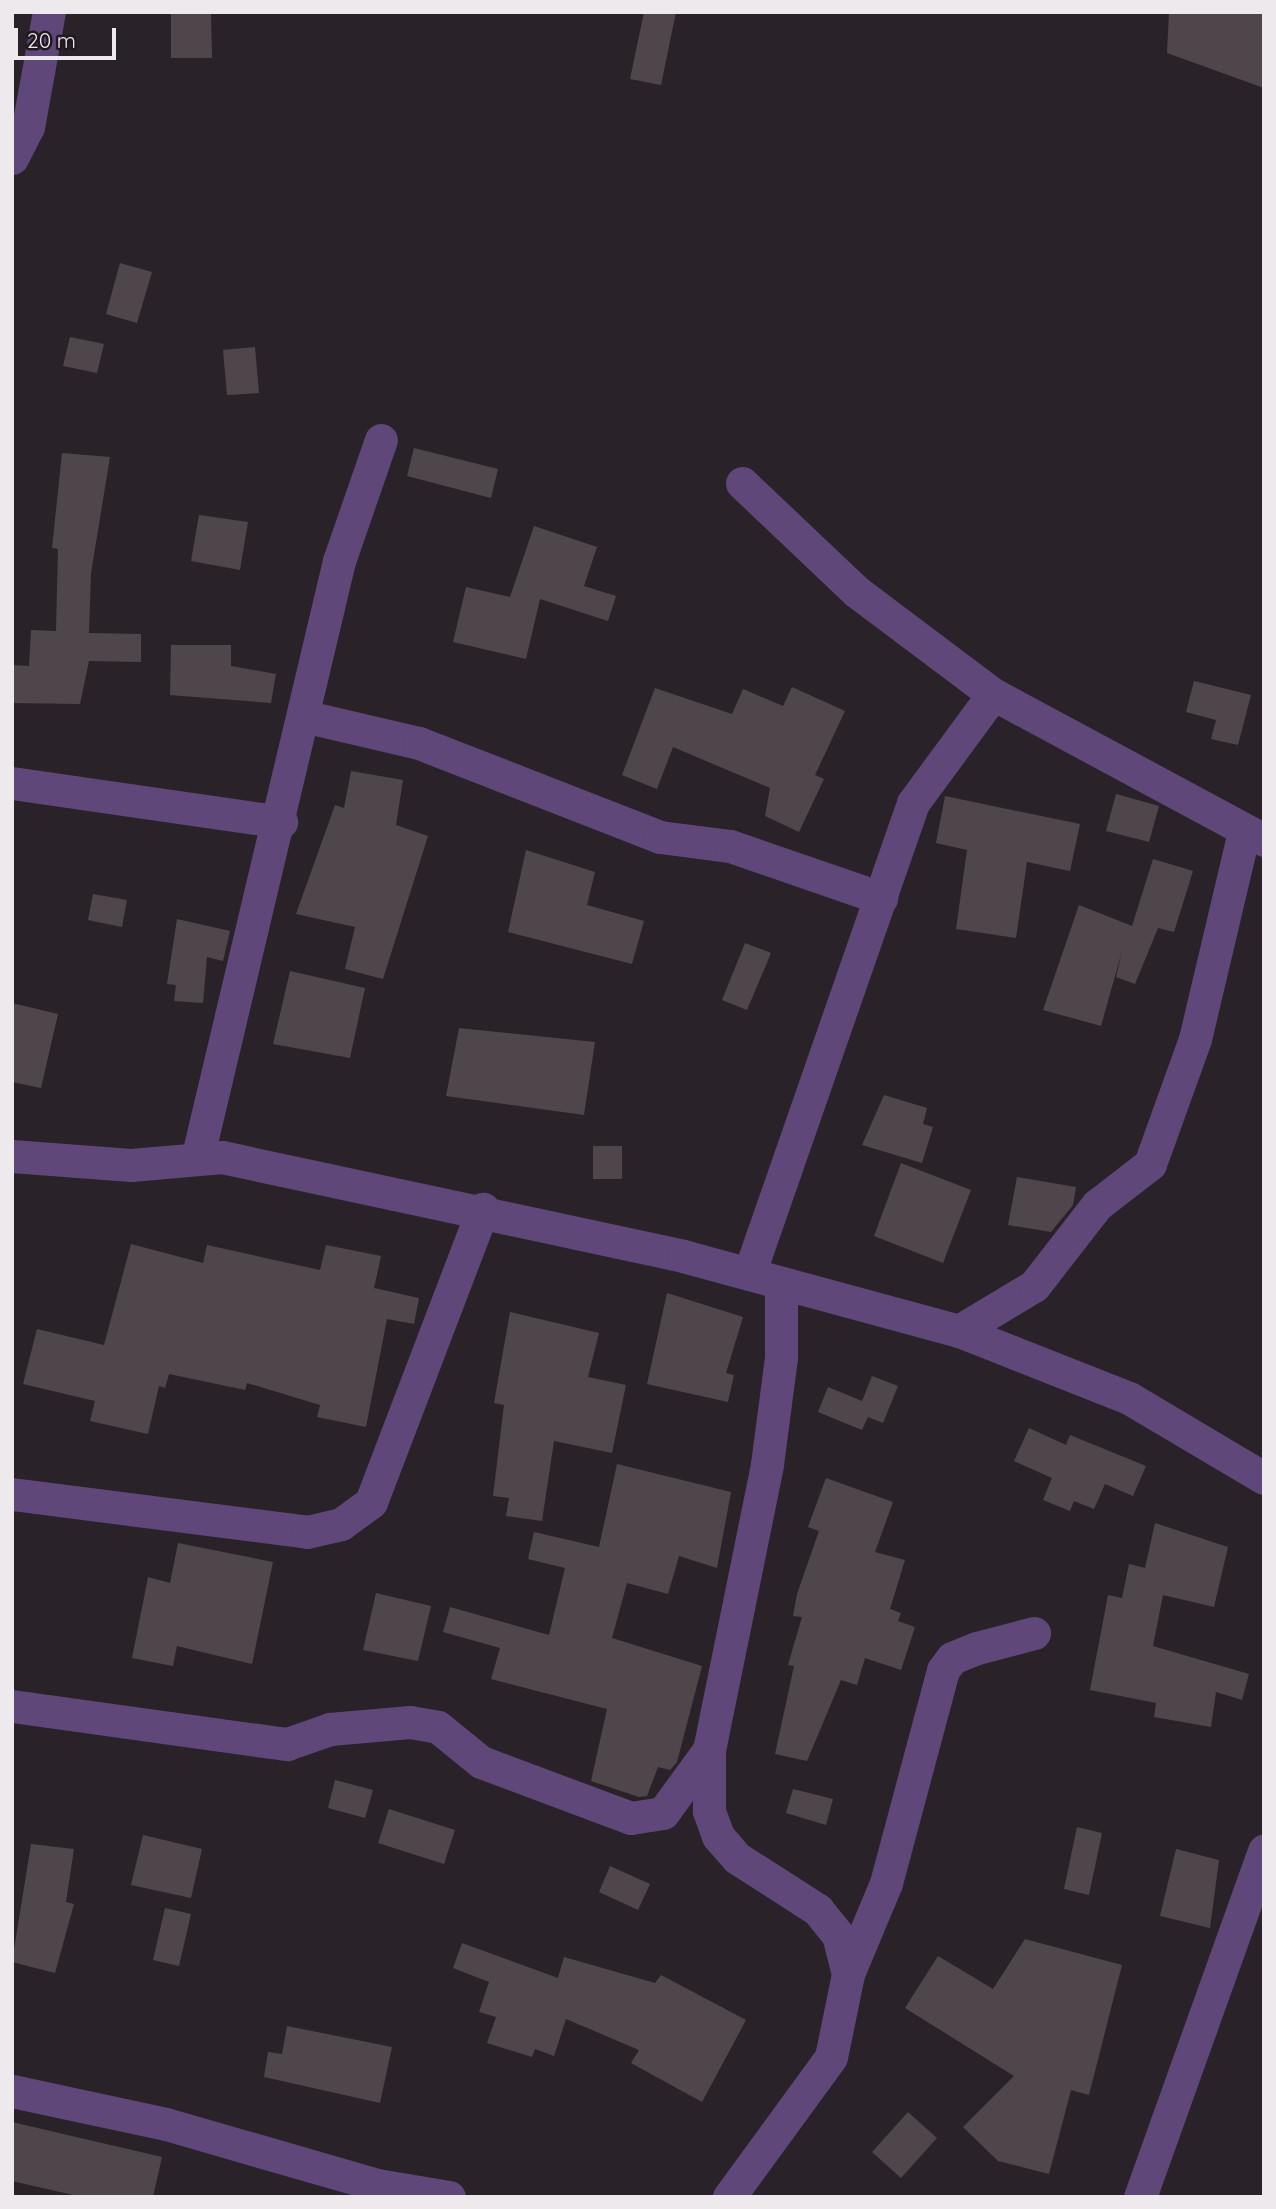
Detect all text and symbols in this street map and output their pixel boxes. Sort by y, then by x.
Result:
scale bar [18,14,119,58]
text: 20 m [27,27,76,53]

